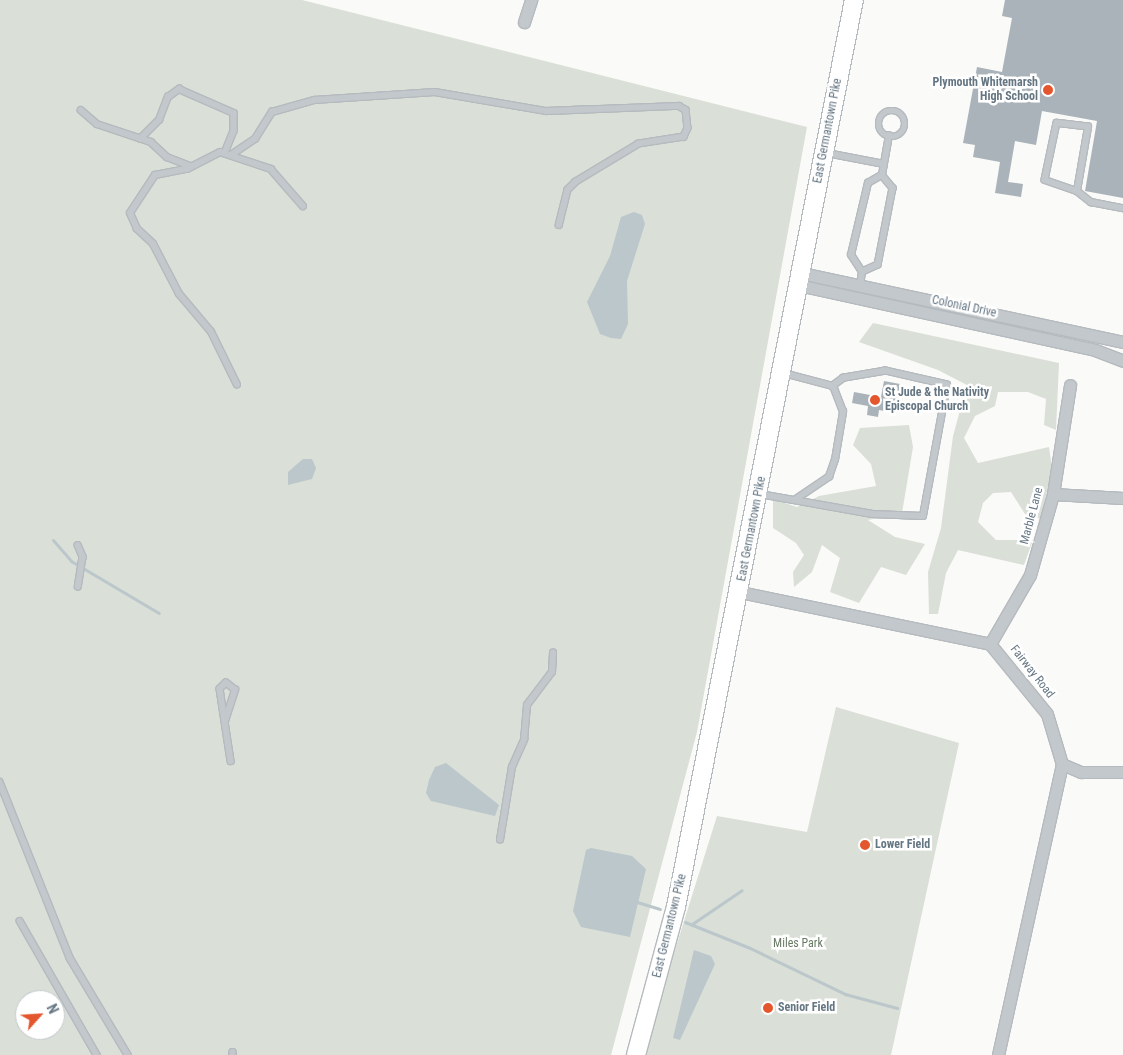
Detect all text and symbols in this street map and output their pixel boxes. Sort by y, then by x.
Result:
place label: Plymouth Whitemarsh High School [932,76,1038,104]
street label: East Germantown Pike [811,77,845,185]
marker: Plymouth Whitemarsh High School [1042,84,1054,96]
street label: Colonial Drive [931,293,997,321]
place label: St Jude & the Nativity Episcopal Church [885,386,989,414]
marker: St Jude & the Nativity Episcopal Church [869,394,881,406]
street label: East Germantown Pike [735,475,769,583]
street label: Marble Lane [1017,486,1047,546]
street label: Fairway Road [1007,643,1057,701]
place label: Lower Field [875,838,930,852]
marker: Lower Field [859,839,871,851]
street label: East Germantown Pike [650,873,690,979]
park label: Miles Park [773,937,823,951]
north arrow [15,990,65,1040]
text: N [44,1001,62,1016]
place label: Senior Field [778,1001,835,1015]
marker: Senior Field [762,1002,774,1014]

